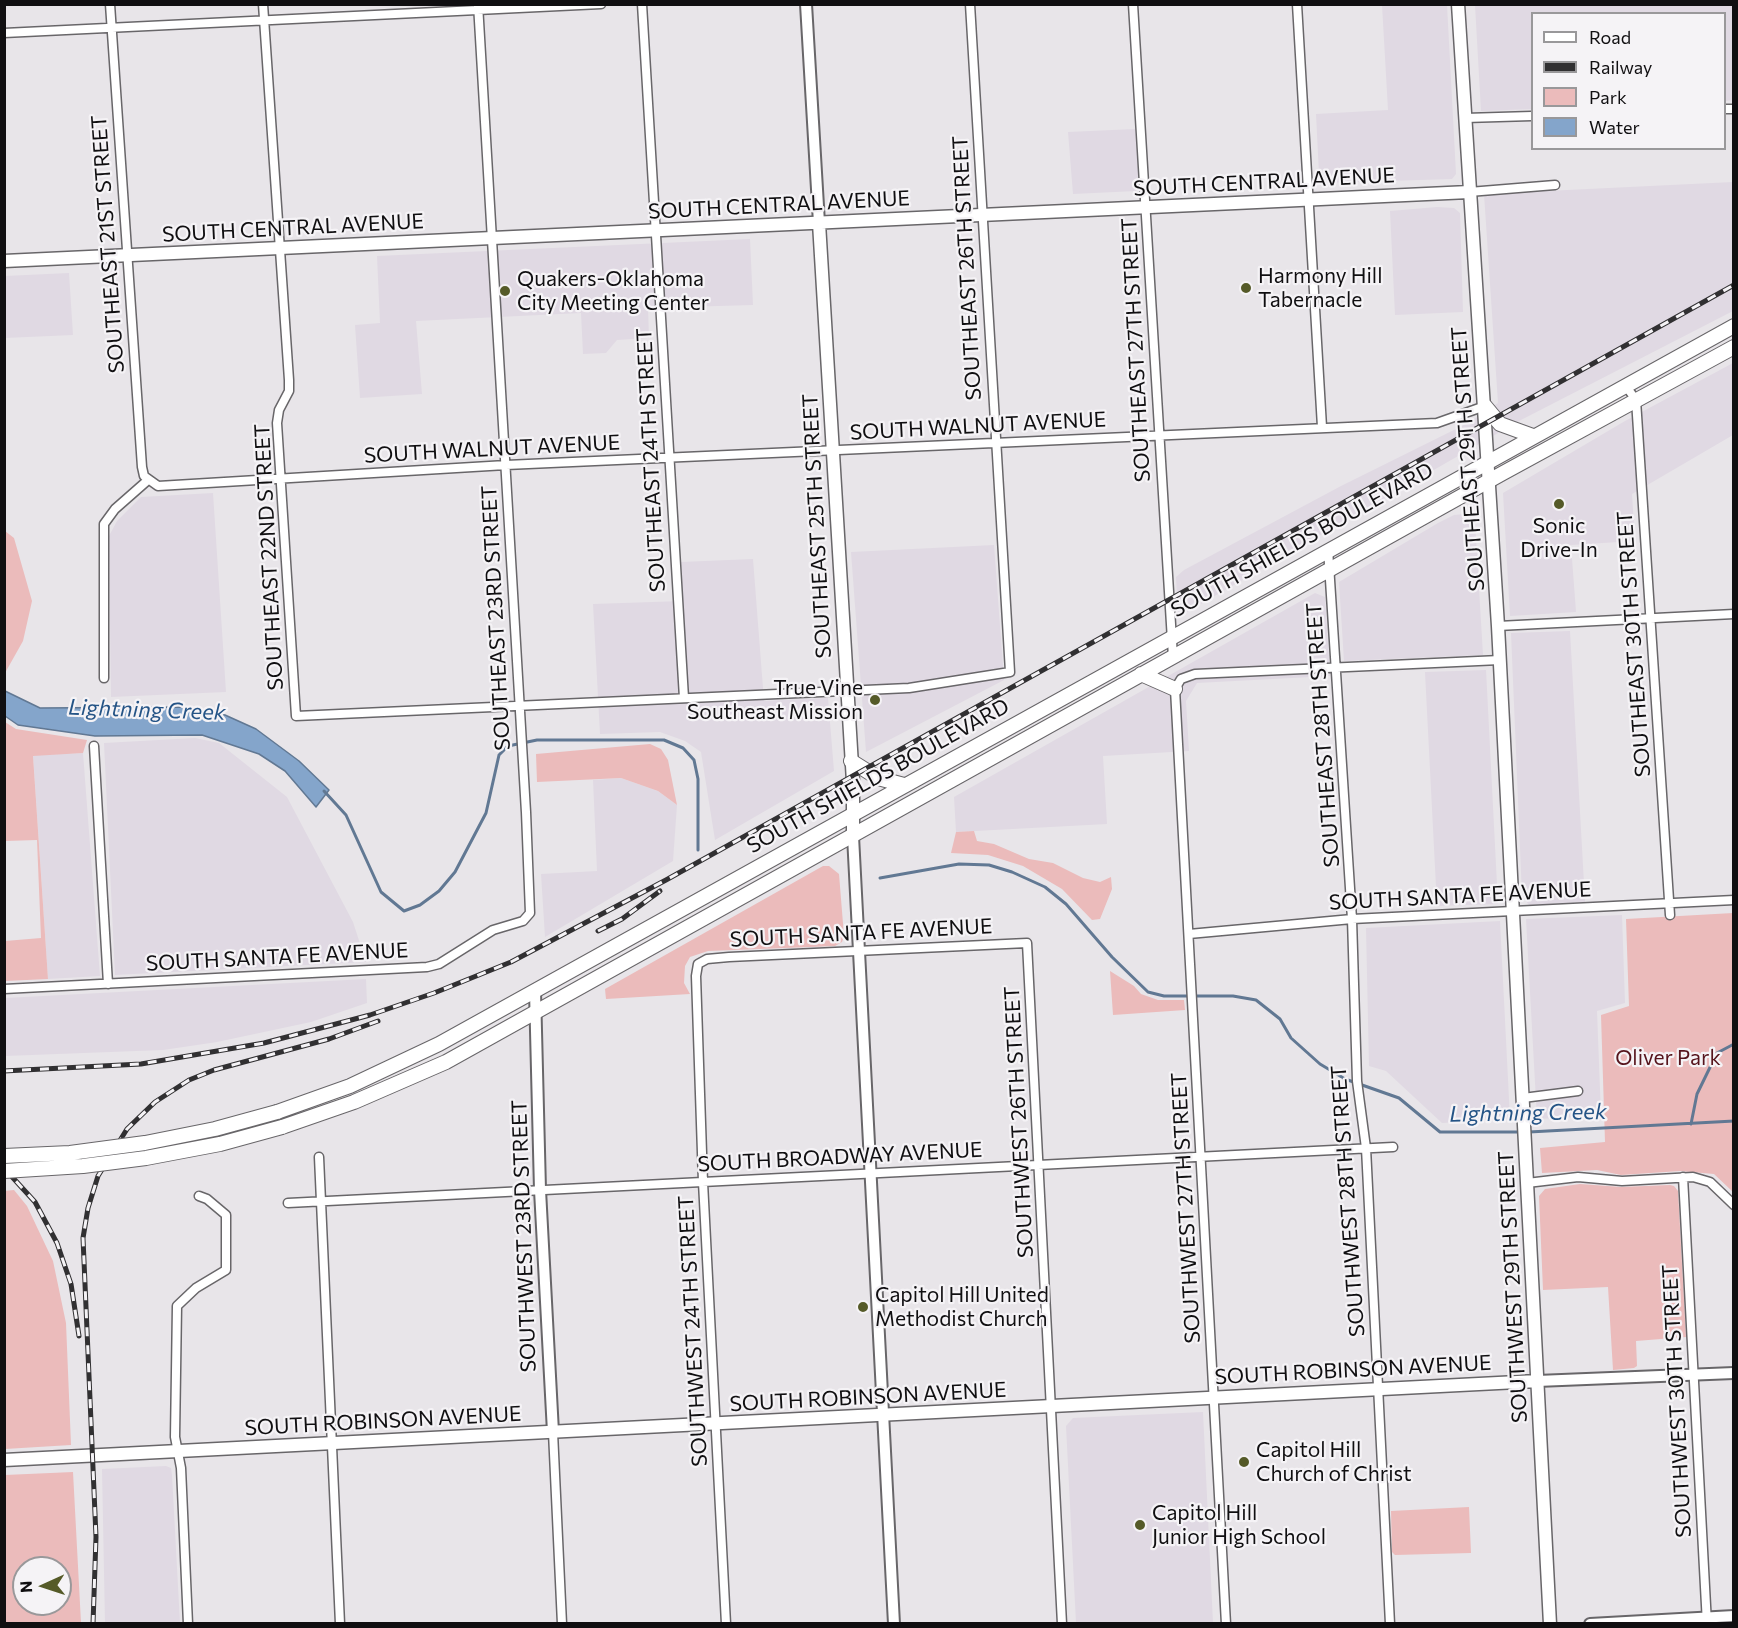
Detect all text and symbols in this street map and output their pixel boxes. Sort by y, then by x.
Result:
legend [1531,12,1726,150]
text: Road [1589,26,1631,48]
text: Railway [1589,56,1652,78]
text: Park [1589,86,1627,108]
street label: SOUTHEAST 21ST STREET [86,114,130,374]
text: Water [1589,116,1640,138]
street label: SOUTHEAST 26TH STREET [947,135,987,401]
street label: SOUTH CENTRAL AVENUE [1132,163,1396,201]
street label: SOUTH CENTRAL AVENUE [647,186,911,224]
street label: SOUTH CENTRAL AVENUE [161,209,425,247]
street label: SOUTHEAST 27TH STREET [1116,217,1156,483]
place label: Harmony Hill Tabernacle [1258,263,1382,313]
place label: Quakers-Oklahoma City Meeting Center [517,266,709,316]
marker: Harmony Hill Tabernacle [1239,281,1253,295]
marker: Quakers-Oklahoma City Meeting Center [498,284,512,298]
street label: SOUTHEAST 29TH STREET [1446,326,1490,592]
street label: SOUTHEAST 24TH STREET [631,327,671,593]
street label: SOUTHEAST 25TH STREET [797,393,837,659]
street label: SOUTH WALNUT AVENUE [849,407,1107,445]
street label: SOUTHEAST 22ND STREET [249,423,289,691]
street label: SOUTH WALNUT AVENUE [363,430,621,468]
street label: SOUTH SHIELDS BOULEVARD [1167,457,1437,623]
street label: SOUTHEAST 23RD STREET [476,485,516,751]
marker: Sonic Drive-In [1552,497,1566,511]
street label: SOUTHEAST 30TH STREET [1612,510,1656,778]
place label: Sonic Drive-In [1520,513,1598,563]
street label: SOUTHEAST 28TH STREET [1301,602,1345,868]
place label: True Vine Southeast Mission [687,675,863,725]
street label: SOUTH SHIELDS BOULEVARD [743,693,1013,859]
marker: True Vine Southeast Mission [868,693,882,707]
water label: Lightning Creek [68,694,226,726]
street label: SOUTH SANTA FE AVENUE [1328,877,1592,915]
street label: SOUTH SANTA FE AVENUE [729,914,993,952]
street label: SOUTH SANTA FE AVENUE [145,938,409,976]
street label: SOUTHWEST 26TH STREET [999,985,1039,1259]
park label: Oliver Park [1615,1045,1721,1071]
street label: SOUTHWEST 28TH STREET [1326,1064,1370,1338]
street label: SOUTHWEST 27TH STREET [1166,1072,1206,1344]
water label: Lightning Creek [1449,1098,1607,1128]
street label: SOUTHWEST 23RD STREET [507,1099,541,1373]
street label: SOUTH BROADWAY AVENUE [697,1137,983,1177]
street label: SOUTHWEST 29TH STREET [1493,1150,1533,1424]
street label: SOUTHWEST 24TH STREET [673,1195,713,1467]
street label: SOUTHWEST 30TH STREET [1657,1264,1697,1538]
place label: Capitol Hill United Methodist Church [875,1282,1049,1332]
marker: Capitol Hill United Methodist Church [856,1300,870,1314]
street label: SOUTH ROBINSON AVENUE [1214,1350,1492,1390]
street label: SOUTH ROBINSON AVENUE [729,1377,1007,1417]
street label: SOUTH ROBINSON AVENUE [244,1401,522,1441]
place label: Capitol Hill Church of Christ [1256,1437,1412,1487]
marker: Capitol Hill Church of Christ [1237,1455,1251,1469]
place label: Capitol Hill Junior High School [1152,1500,1326,1550]
marker: Capitol Hill Junior High School [1133,1518,1147,1532]
north arrow [12,1556,72,1616]
text: N [16,1580,35,1593]

